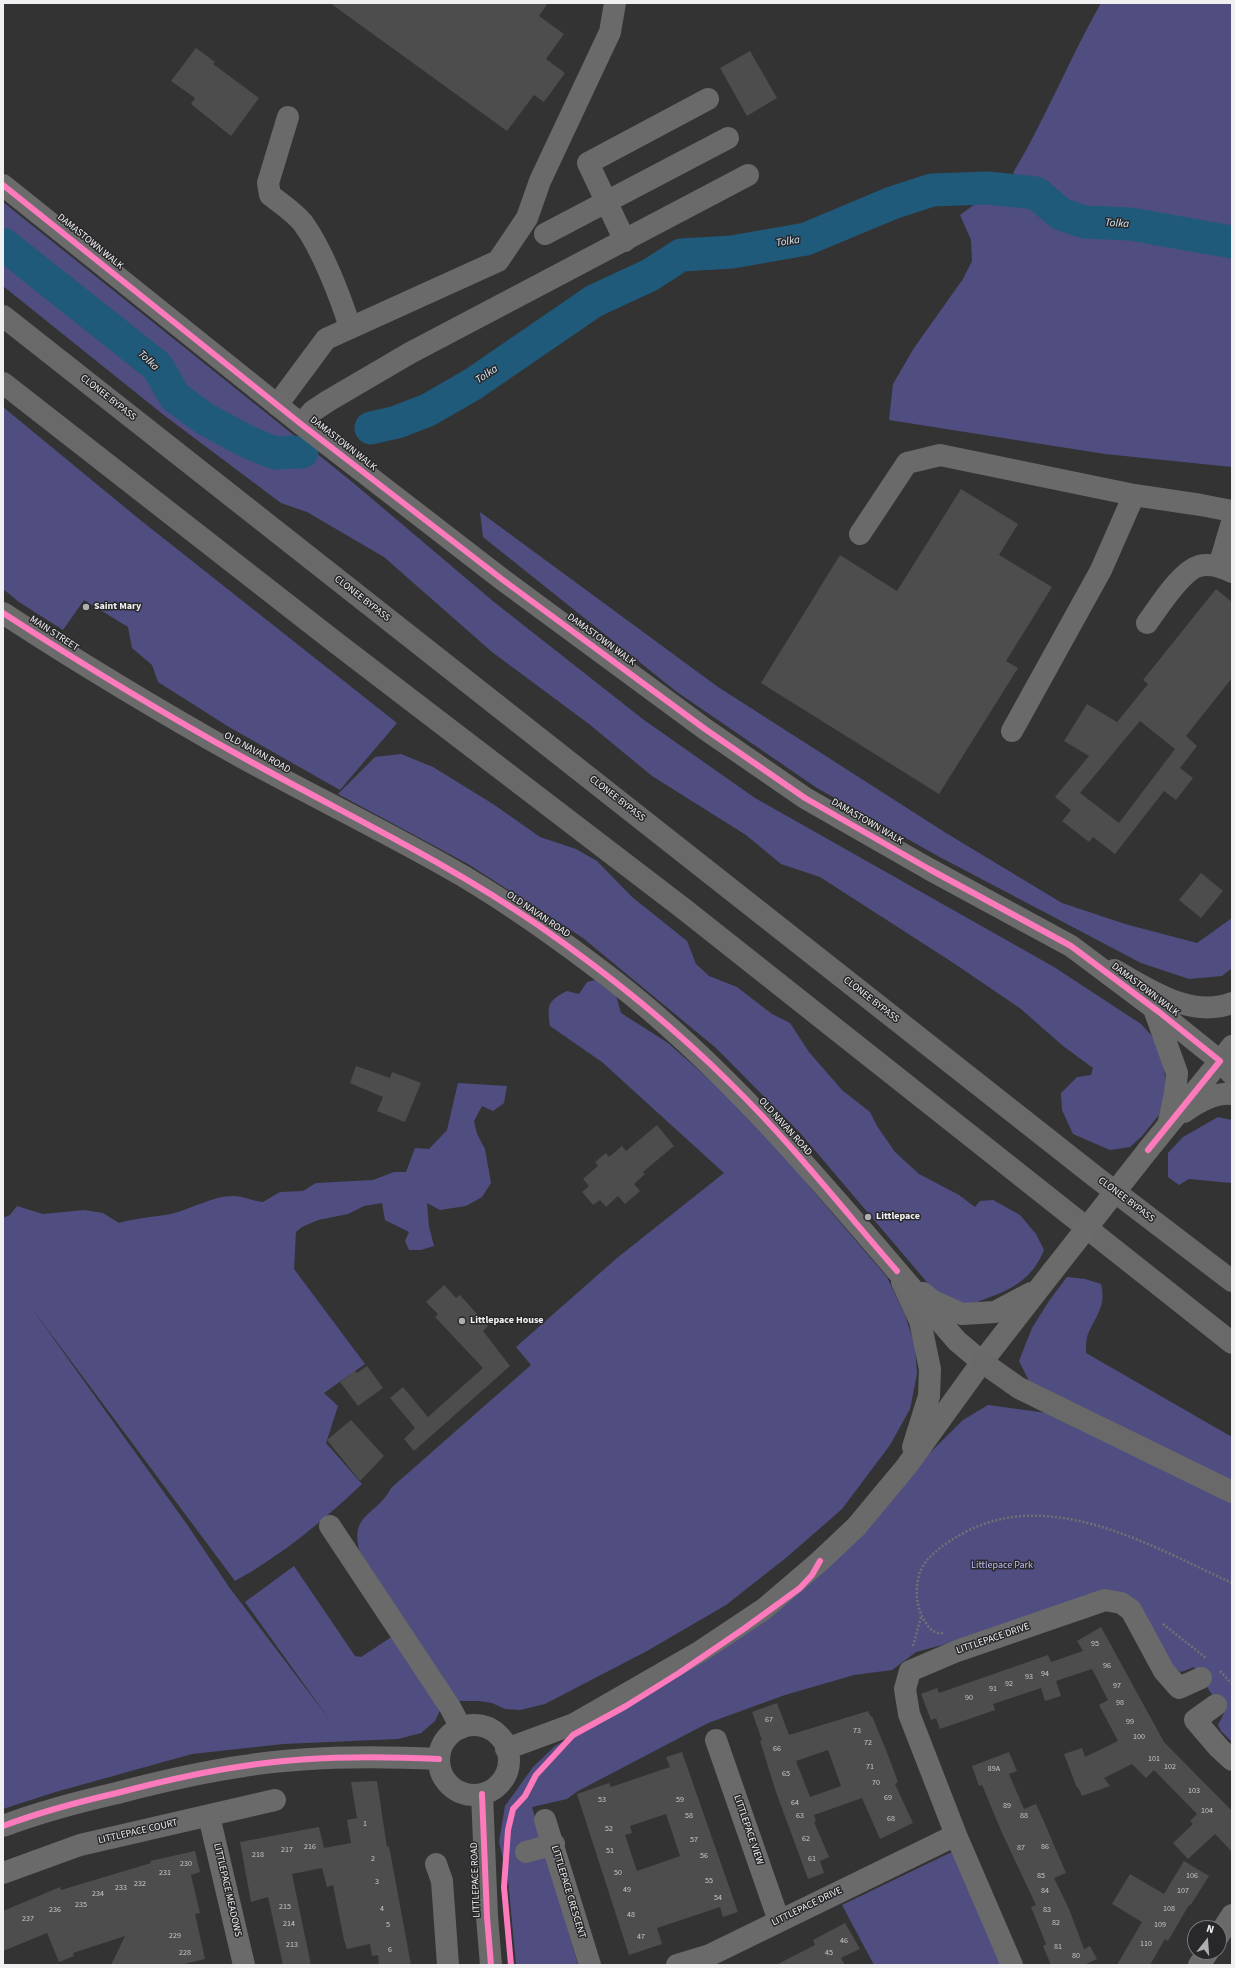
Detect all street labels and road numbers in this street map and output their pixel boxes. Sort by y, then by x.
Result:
street label: DAMASTOWN WALK [55,212,125,272]
street label: CLONEE BYPASS [78,372,138,424]
street label: DAMASTOWN WALK [307,414,379,474]
street label: CLONEE BYPASS [332,573,392,625]
street label: DAMASTOWN WALK [565,611,637,669]
street label: MAIN STREET [27,614,81,654]
street label: OLD NAVAN ROAD [222,730,292,776]
street label: CLONEE BYPASS [587,773,647,825]
street label: DAMASTOWN WALK [829,796,905,848]
street label: OLD NAVAN ROAD [504,889,572,941]
street label: DAMASTOWN WALK [1109,961,1181,1019]
street label: CLONEE BYPASS [841,974,901,1026]
street label: OLD NAVAN ROAD [756,1095,814,1159]
street label: CLONEE BYPASS [1095,1175,1157,1225]
street label: LITTLEPACE DRIVE [955,1621,1031,1657]
street label: LITTLEPACE VIEW [730,1794,766,1866]
street label: LITTLEPACE COURT [97,1817,179,1847]
street label: LITTLEPACE MEADOWS [210,1842,244,1938]
street label: LITTLEPACE ROAD [469,1842,483,1918]
street label: LITTLEPACE CRESCENT [548,1844,588,1940]
street label: LITTLEPACE DRIVE [770,1885,844,1929]

